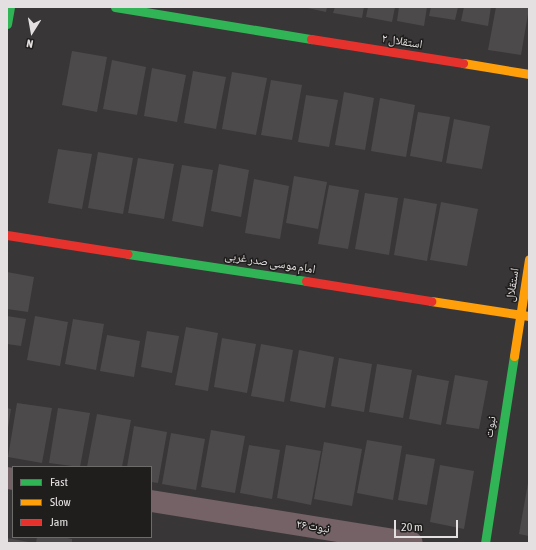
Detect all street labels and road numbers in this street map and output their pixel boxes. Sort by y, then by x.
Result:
street label: استقلال ۲ [381,32,423,52]
street label: امام موسی صدر غربی [224,249,316,277]
street label: استقلال [503,267,523,303]
street label: نبوت [482,415,500,439]
street label: نبوت ۲۶ [295,517,331,537]

